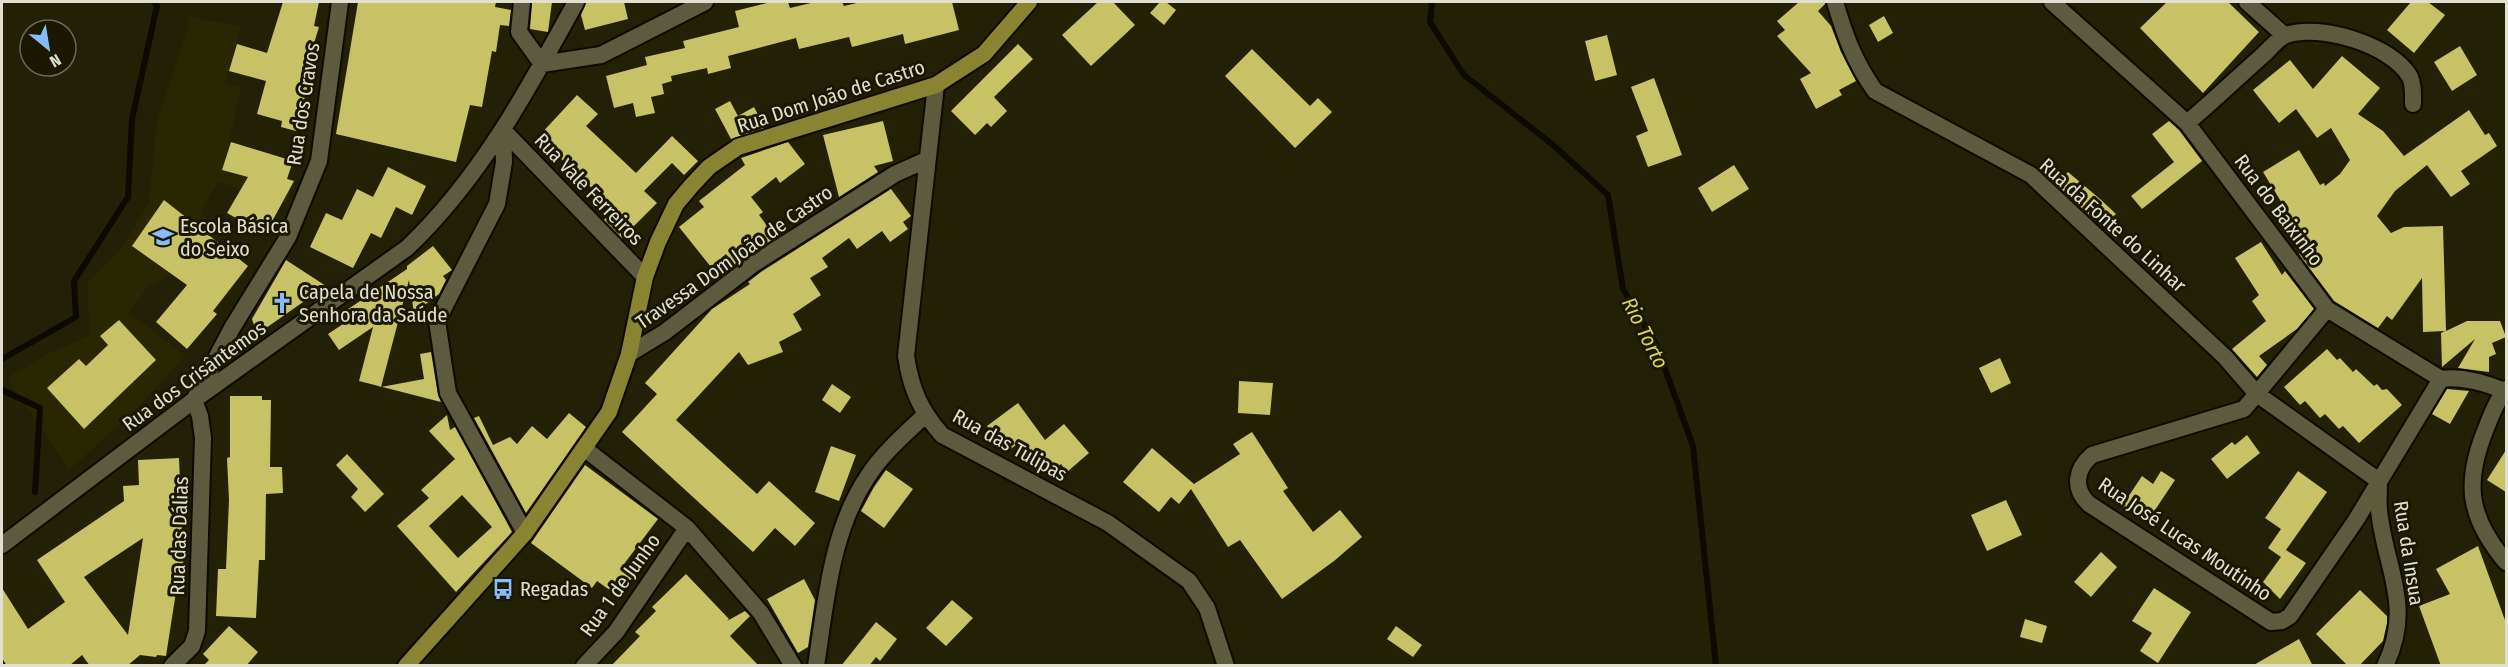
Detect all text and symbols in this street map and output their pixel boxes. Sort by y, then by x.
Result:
north arrow [18,18,78,78]
street label: Rua dos Cravos [281,41,325,167]
text: N [46,50,64,71]
street label: Rua Dom João de Castro [734,54,928,138]
street label: Rua Vale Ferreiros [530,128,648,250]
street label: Rua do Baixinho [2229,150,2329,270]
street label: Rua da Fonte do Linhar [2035,153,2191,297]
street label: Travessa Dom João de Castro [631,180,837,334]
place label: Escola Básica do Seixo [180,214,289,261]
school or university icon: Escola Básica do Seixo [151,225,175,249]
place label: Capela de Nossa Senhora da Saúde [299,280,447,327]
church icon: Capela de Nossa Senhora da Saúde [270,291,294,315]
water label: Rio Torto [1616,293,1674,373]
street label: Rua dos Crisântemos [118,316,270,436]
street label: Rua das Tulipas [948,404,1072,486]
street label: Rua José Lucas Moutinho [2094,472,2276,606]
street label: Rua das Dálias [165,476,193,596]
street label: Rua da Insua [2389,499,2429,607]
street label: Rua 1 de Junho [575,529,665,641]
bus stop icon: Regadas [491,577,515,601]
place label: Regadas [520,577,588,601]

